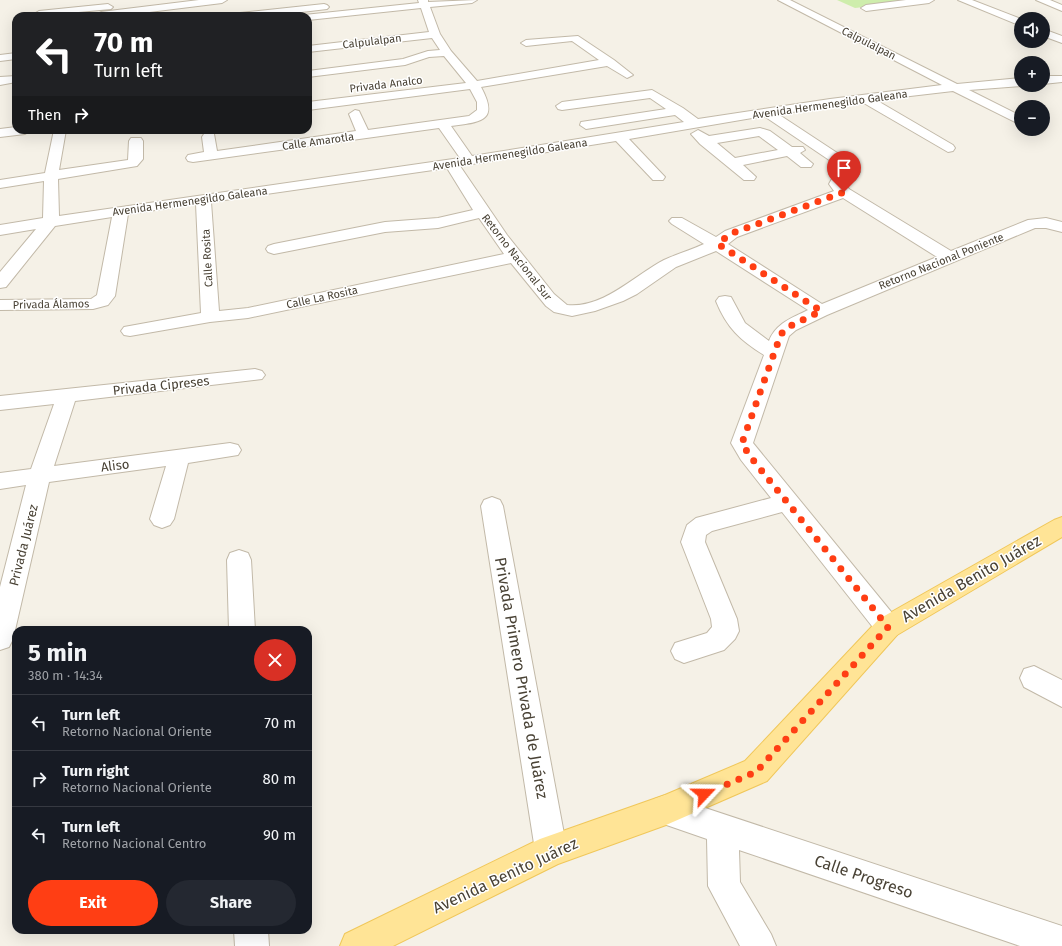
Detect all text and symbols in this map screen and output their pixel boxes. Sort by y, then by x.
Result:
map controls [1014,12,1050,136]
button: sound [1014,12,1050,48]
street label: Calpulalpan [839,24,898,63]
text: 70 m [94,26,153,59]
icon: left [28,28,80,80]
street label: Calpulalpan [342,31,402,52]
button: + [1014,56,1050,92]
text: Turn left [94,60,163,82]
street label: Privada Analco [349,74,423,95]
street label: Avenida Hermenegildo Galeana [752,87,908,122]
button: − [1014,100,1050,136]
icon: right [70,104,92,126]
text: Then [28,106,62,124]
street label: Calle Amarotla [281,130,355,153]
street label: Avenida Hermenegildo Galeana [432,136,588,173]
pin [827,151,861,192]
icon: arrive [833,157,855,179]
street label: Avenida Hermenegildo Galeana [112,184,268,219]
street label: Retorno Nacional Sur [479,211,555,304]
street label: Calle Rosita [199,229,216,287]
street label: Retorno Nacional Poniente [877,230,1006,293]
street label: Calle La Rosita [285,284,359,311]
street label: Privada Álamos [13,296,89,312]
street label: Privada Cipreses [112,373,210,398]
street label: Aliso [100,456,130,475]
street label: Privada Juárez [6,503,41,587]
street label: Avenida Benito Juárez [898,531,1044,626]
street label: Privada Primero Privada de Juárez [491,556,552,800]
text: 5 min [28,639,87,667]
button: close [254,639,296,681]
text: 380 m · 14:34 [28,668,103,683]
text: Turn left [62,706,120,724]
icon: left [28,712,50,734]
text: 70 m [264,714,296,732]
text: Retorno Nacional Oriente [62,724,212,739]
text: Turn right [62,762,129,780]
icon: right [28,768,50,790]
text: 80 m [263,770,296,788]
position arrow [683,773,725,815]
text: Retorno Nacional Oriente [62,780,212,795]
text: Turn left [62,818,120,836]
icon: left [28,824,50,846]
text: 90 m [263,826,296,844]
street label: Avenida Benito Juárez [430,834,581,917]
text: Retorno Nacional Centro [62,836,206,851]
street label: Calle Progreso [812,851,916,902]
button: Exit [28,880,158,926]
button: Share [166,880,296,926]

